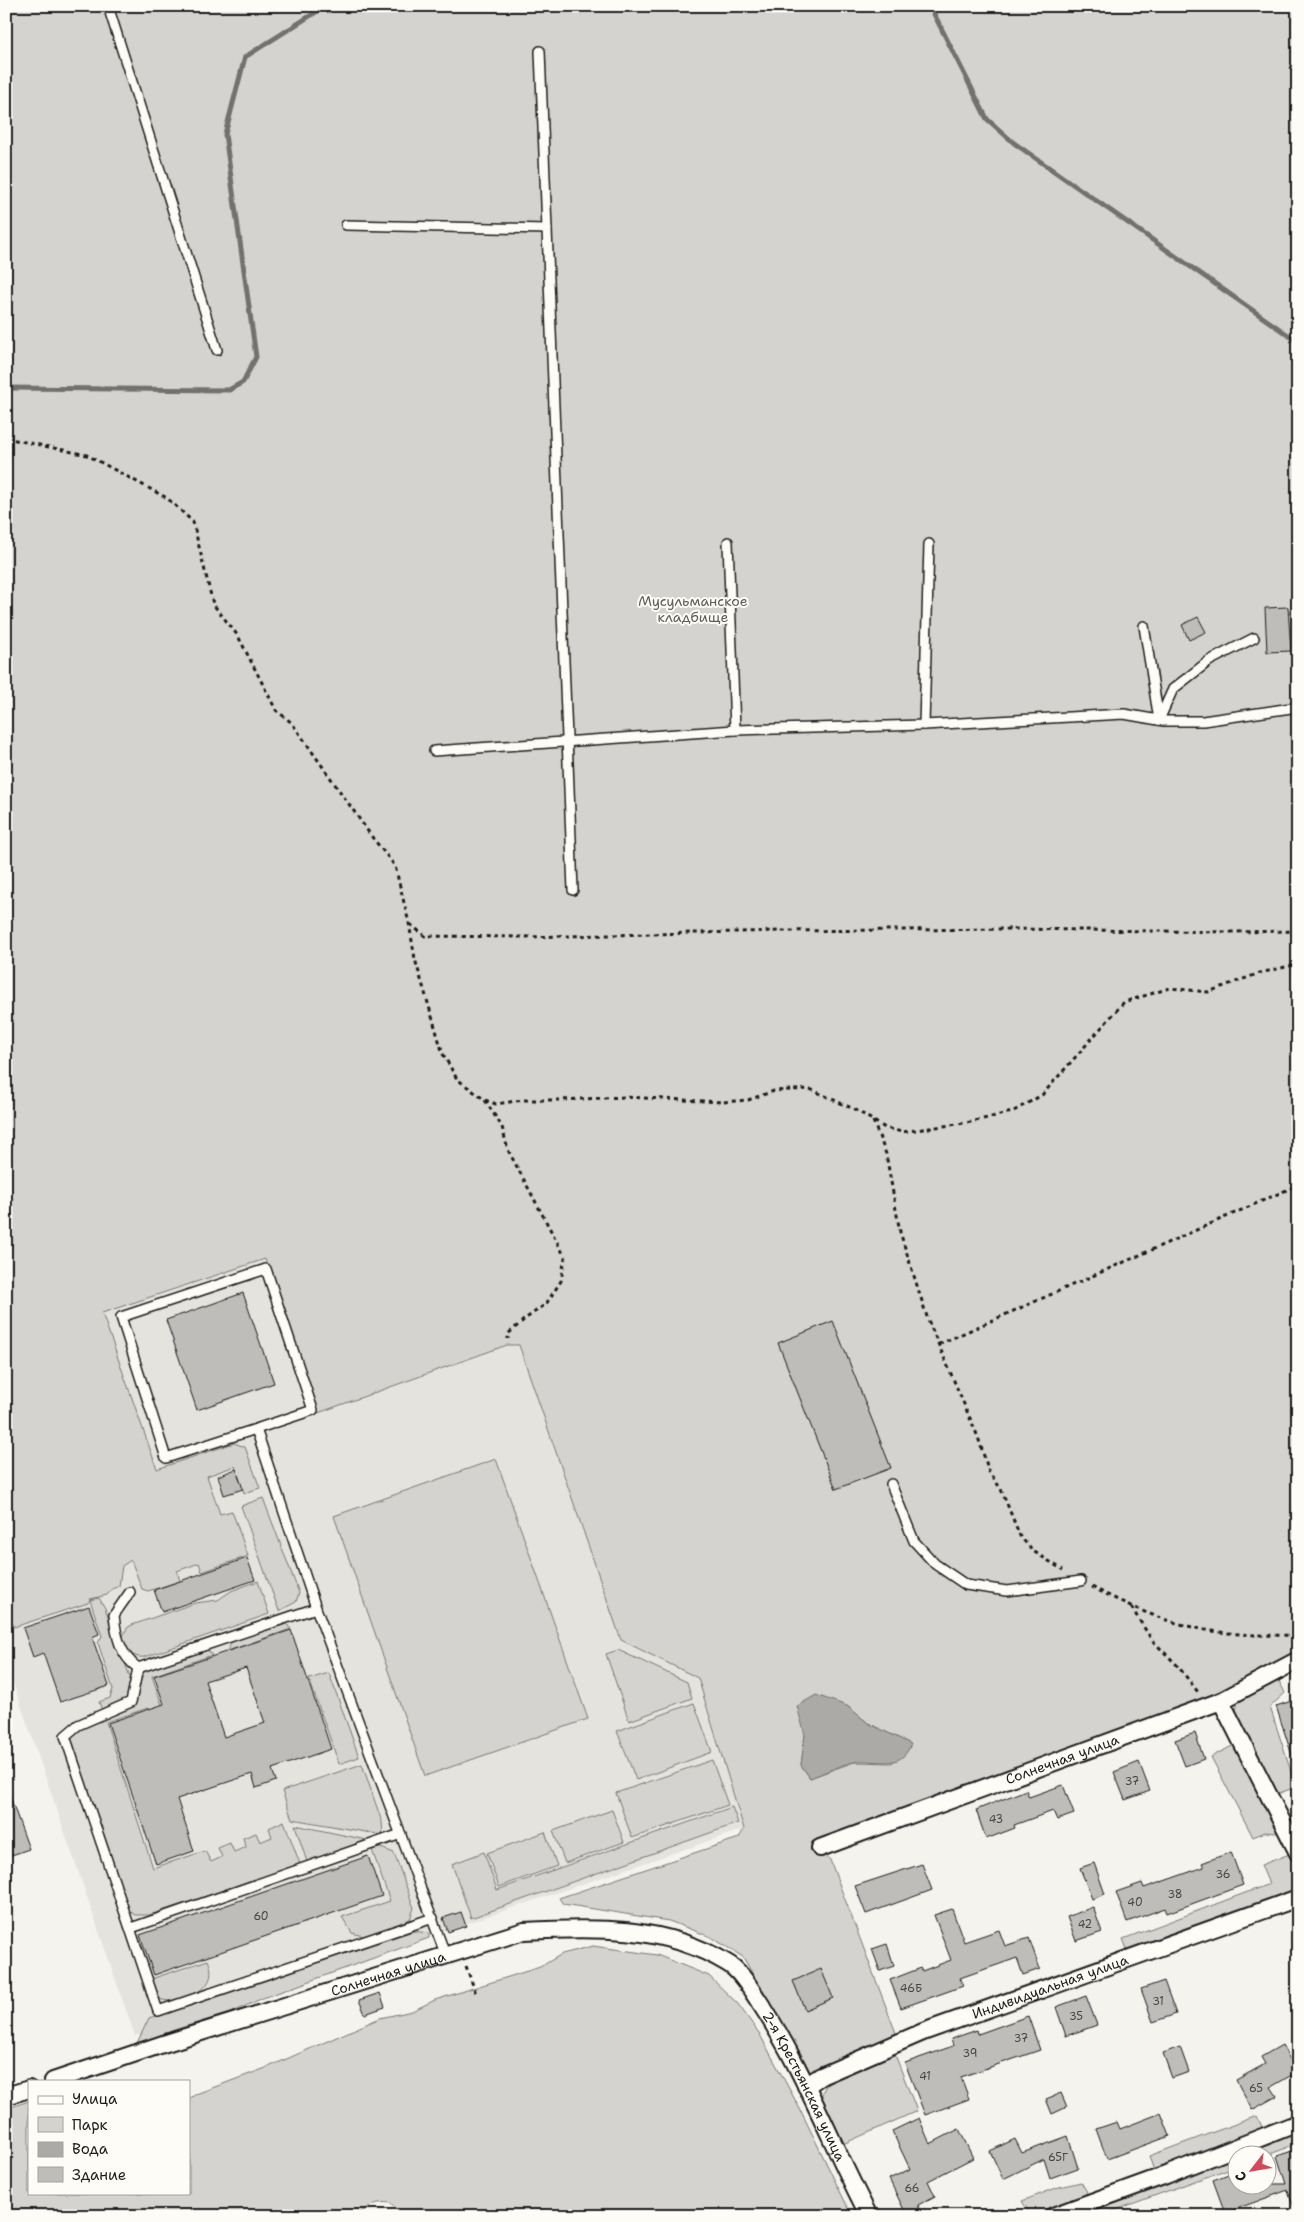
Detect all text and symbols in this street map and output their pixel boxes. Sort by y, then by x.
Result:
park label: Мусульманское кладбище [638,592,748,626]
street label: Солнечная улица [1003,1730,1122,1788]
house number: 37 [1125,1774,1140,1789]
house number: 43 [989,1812,1003,1827]
house number: 36 [1215,1867,1231,1882]
house number: 38 [1167,1887,1183,1902]
house number: 40 [1127,1895,1143,1910]
house number: 60 [253,1909,269,1924]
house number: 42 [1078,1917,1092,1932]
street label: Солнечная улица [328,1947,448,2000]
street label: Индивидуальная улица [970,1950,1131,2023]
house number: 46Б [900,1981,922,1996]
house number: 31 [1152,1994,1164,2009]
street label: 2-я Крестьянская улица [759,2008,850,2164]
house number: 35 [1069,2009,1083,2024]
house number: 37 [1014,2031,1029,2046]
house number: 39 [963,2046,977,2061]
house number: 41 [919,2069,931,2084]
legend [28,2080,190,2194]
house number: 65 [1249,2081,1263,2096]
text: Улица [72,2089,118,2109]
text: Парк [72,2115,108,2135]
text: Вода [72,2139,109,2159]
north arrow [1226,2144,1276,2194]
house number: 65Г [1048,2150,1068,2165]
text: Здание [72,2165,126,2185]
text: С [1231,2168,1251,2185]
house number: 66 [904,2181,920,2196]

